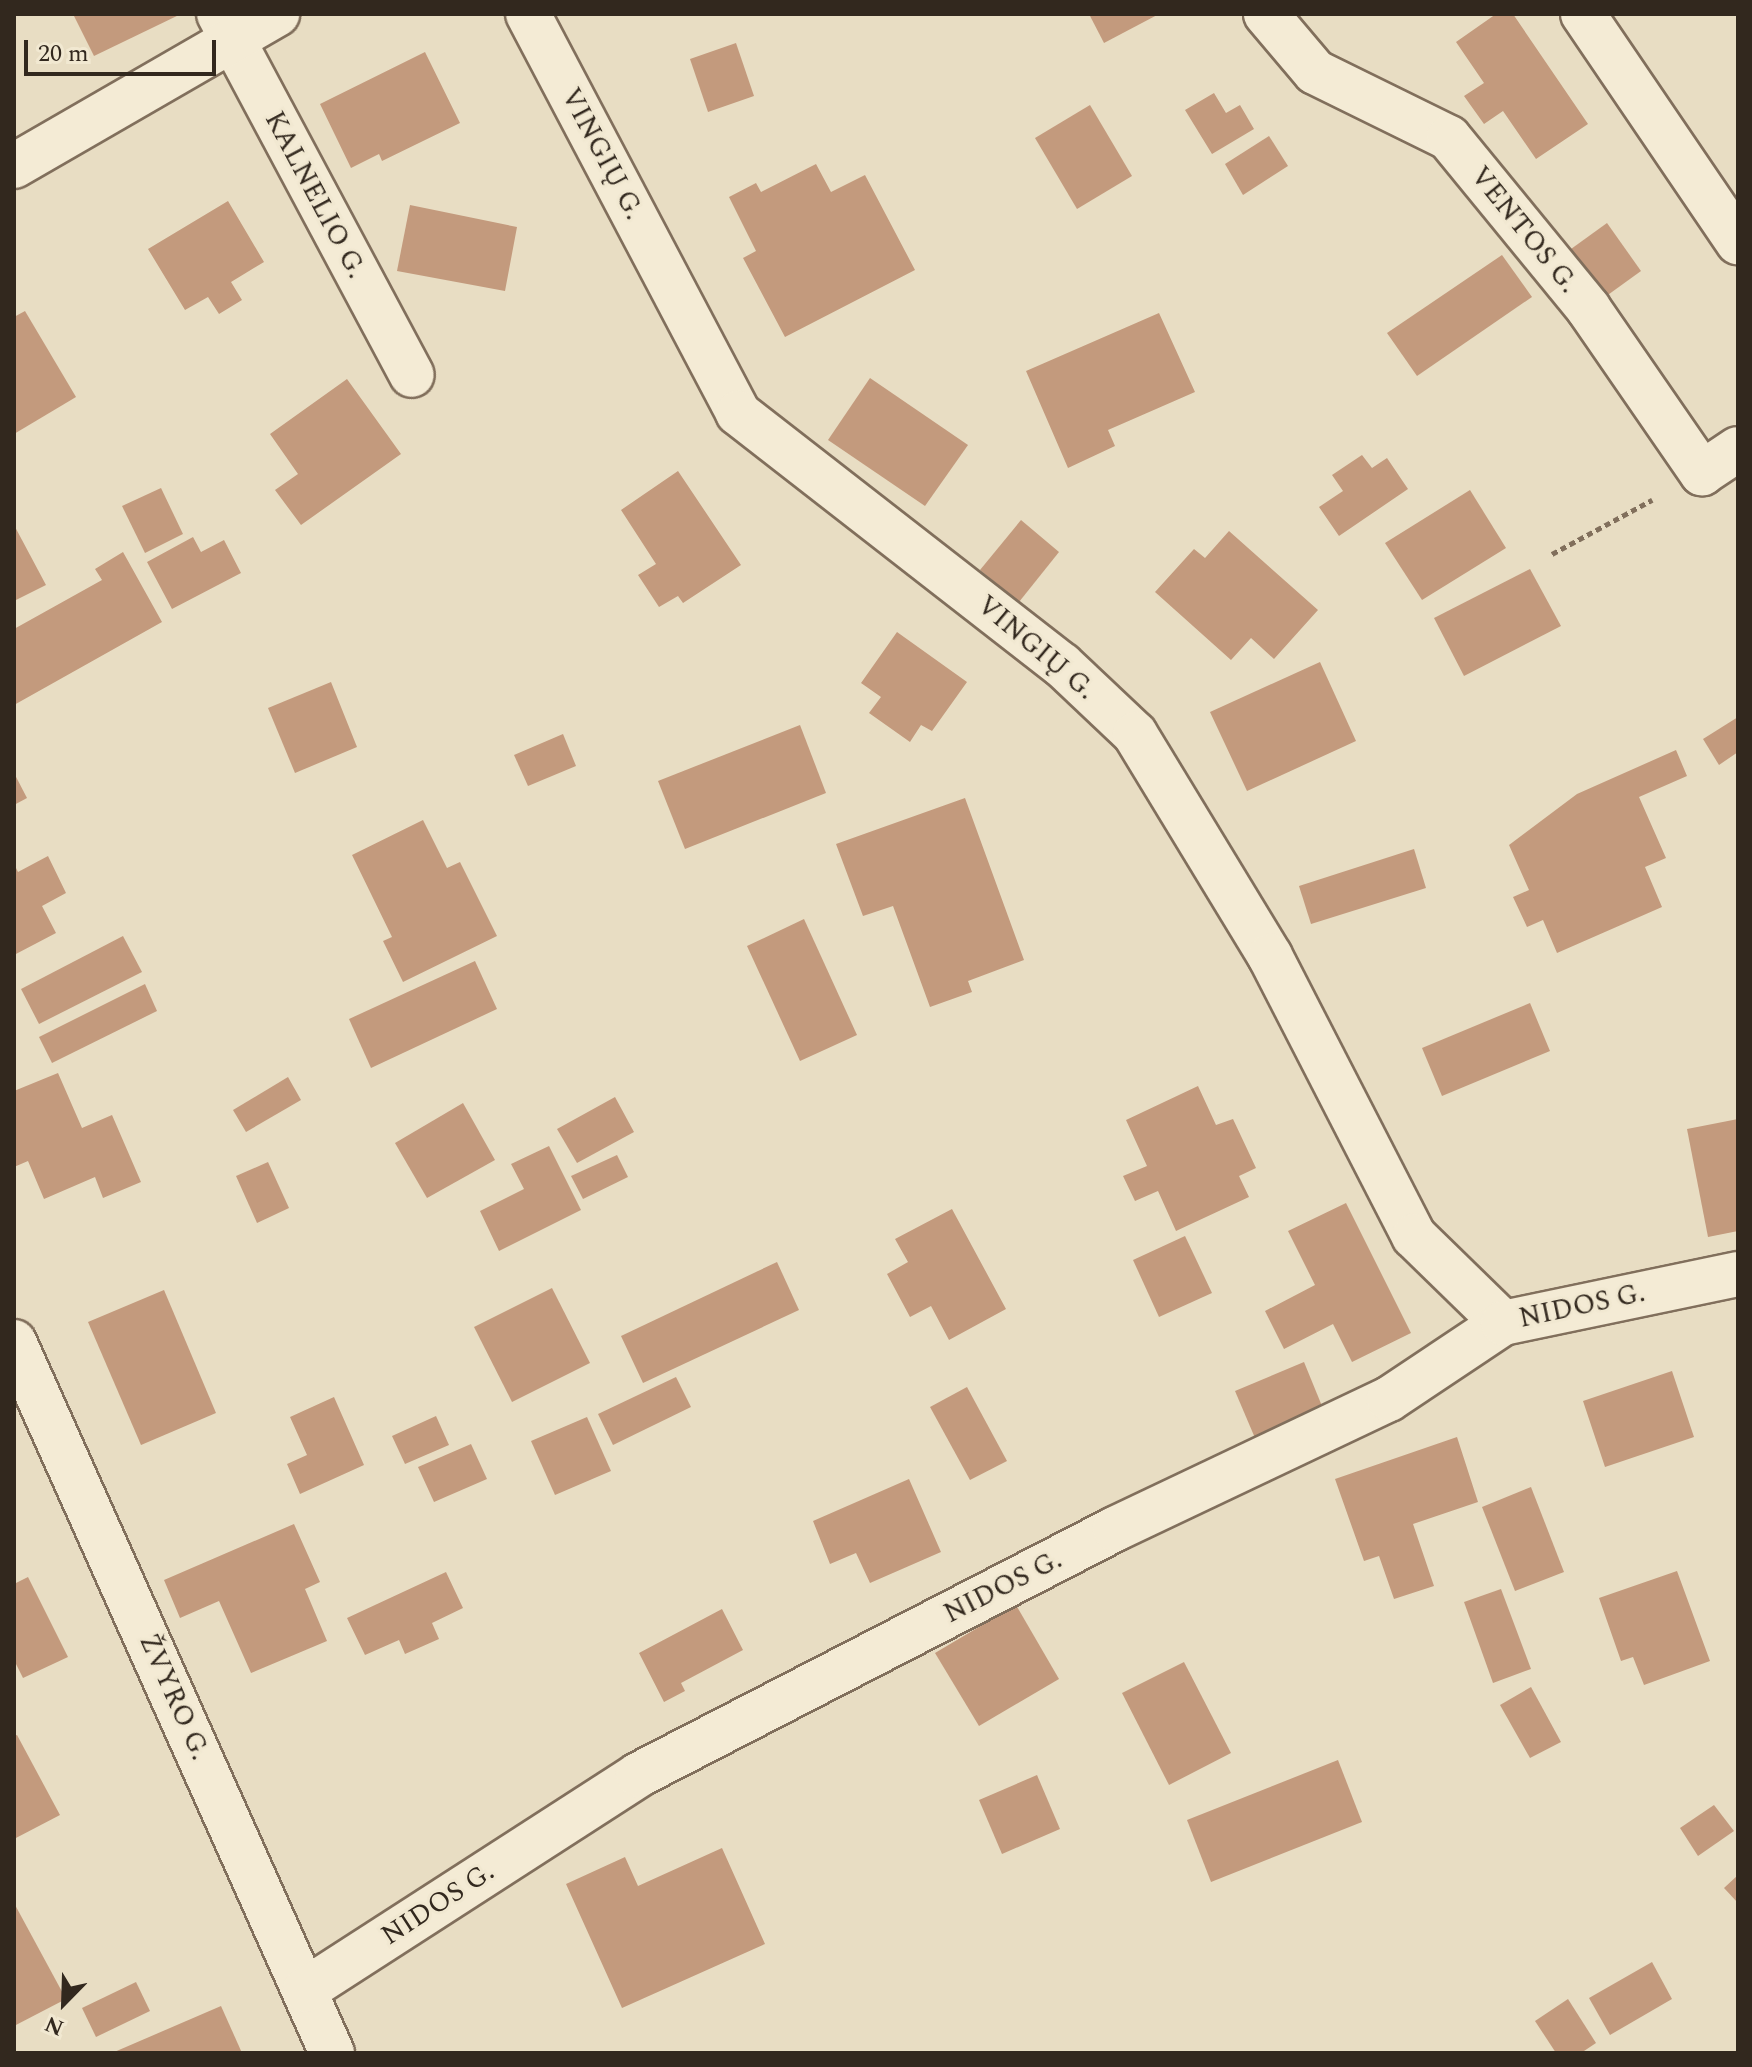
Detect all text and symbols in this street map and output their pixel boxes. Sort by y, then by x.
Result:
scale bar [28,24,220,74]
text: 20 m [38,36,89,72]
street label: VINGIŲ G. [553,82,651,226]
street label: KALNELIO G. [257,106,373,284]
street label: VENTOS G. [1463,160,1585,300]
street label: VINGIŲ G. [970,589,1102,707]
street label: NIDOS G. [1516,1276,1648,1336]
street label: NIDOS G. [938,1543,1068,1631]
street label: ŽVYRO G. [131,1629,217,1765]
street label: NIDOS G. [375,1855,501,1953]
north arrow [24,1963,104,2043]
text: N [40,2007,69,2044]

